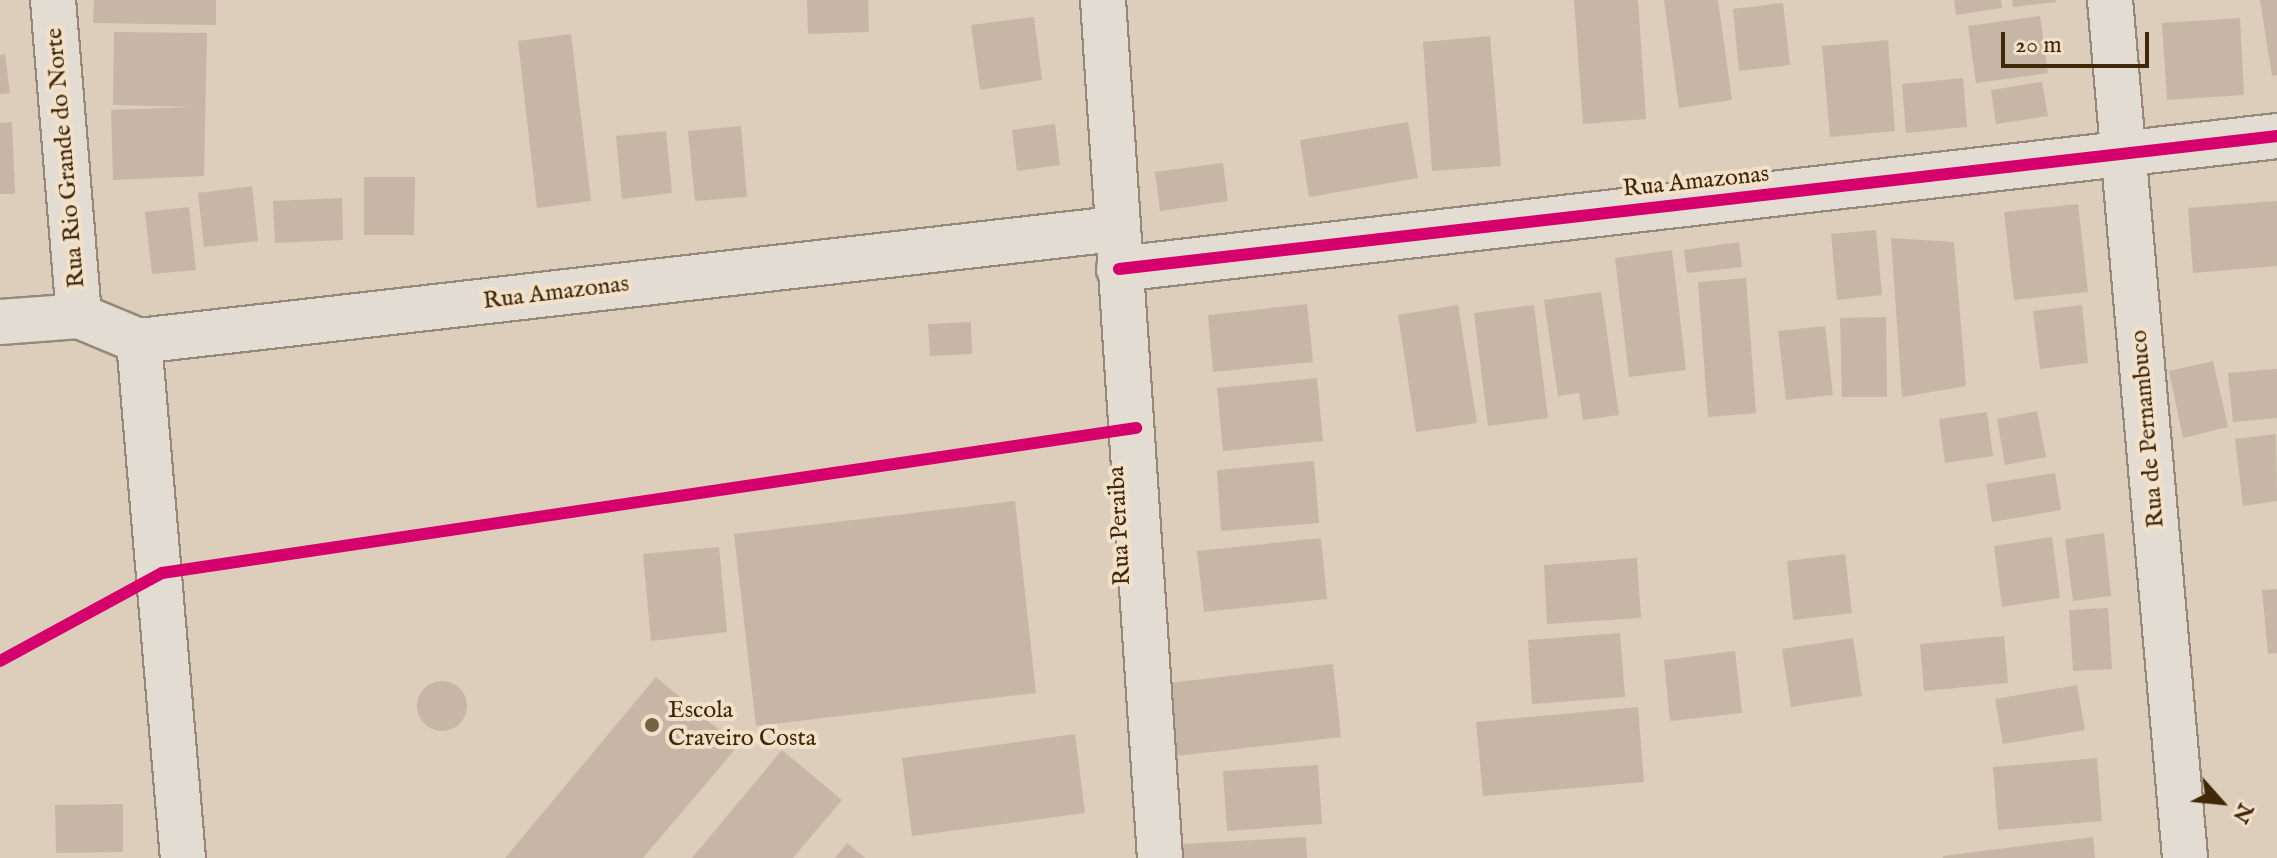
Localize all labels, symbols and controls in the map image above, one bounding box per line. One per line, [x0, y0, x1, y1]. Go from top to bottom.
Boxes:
scale bar [2005, 16, 2153, 66]
street label: Rua Rio Grande do Norte [40, 27, 92, 289]
text: 20 m [2015, 30, 2062, 61]
street label: Rua Amazonas [1621, 160, 1771, 204]
street label: Rua Amazonas [481, 270, 631, 316]
street label: Rua de Pernambuco [2125, 329, 2171, 529]
street label: Rua Peraiba [1102, 466, 1138, 586]
place label: Escola Craveiro Costa [668, 697, 816, 753]
marker: Escola Craveiro Costa [643, 716, 661, 734]
north arrow [2181, 762, 2261, 842]
text: N [2226, 798, 2259, 828]

